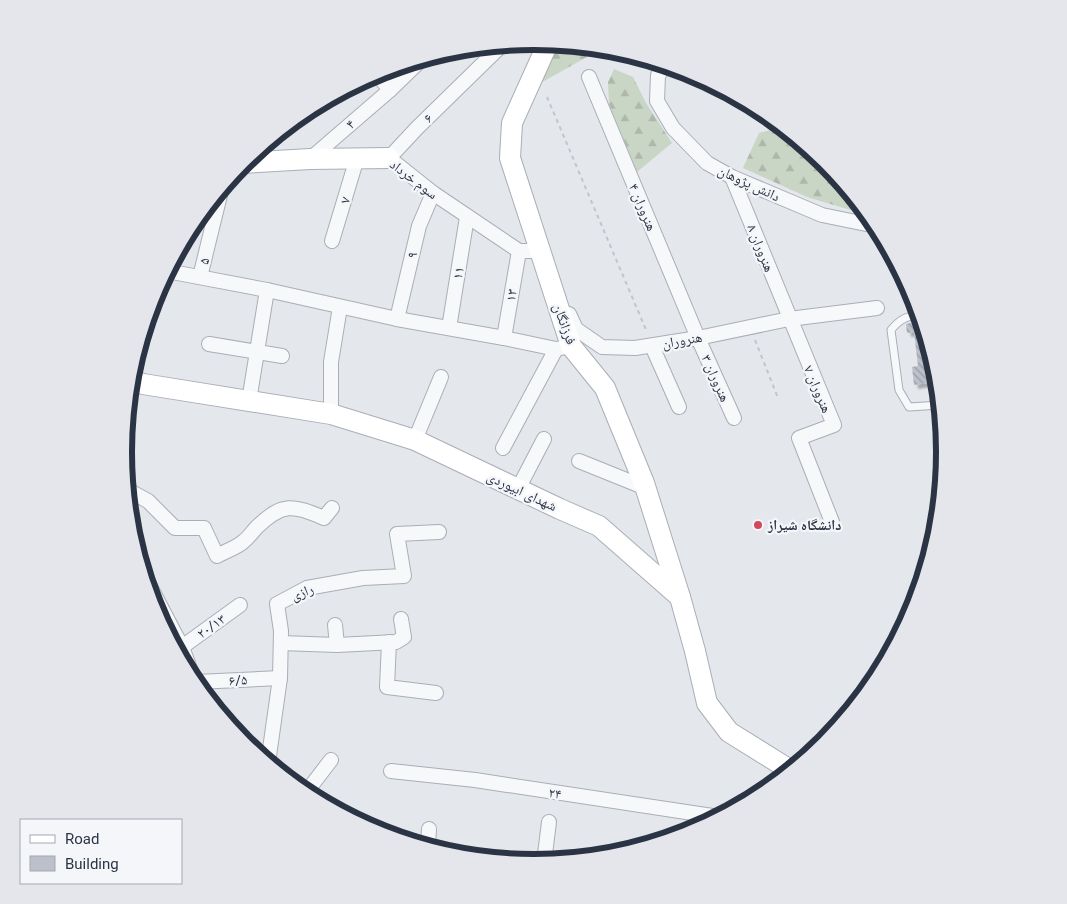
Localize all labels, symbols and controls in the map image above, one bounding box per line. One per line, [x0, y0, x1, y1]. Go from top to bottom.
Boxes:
street label: ۶ [420, 110, 436, 126]
street label: ۴ [342, 116, 358, 132]
street label: سوم خرداد [386, 156, 441, 204]
street label: دانش پژوهان [715, 162, 783, 205]
street label: هنروران ۴ [625, 181, 660, 234]
street label: ۷ [336, 195, 354, 205]
street label: هنروران ۸ [743, 222, 778, 275]
street label: ۹ [403, 250, 421, 260]
street label: ۵ [195, 256, 213, 266]
street label: ۱۱ [449, 265, 467, 281]
street label: ۱۳ [502, 288, 520, 302]
street label: فرزانگان [549, 301, 580, 347]
street label: هنروران [661, 329, 703, 352]
street label: هنروران ۳ [698, 352, 734, 405]
street label: هنروران ۷ [800, 363, 835, 416]
street label: شهدای ابیوردی [484, 468, 559, 515]
place label: دانشگاه شیراز [767, 517, 841, 533]
marker: دانشگاه شیراز [752, 519, 764, 531]
street label: رازی [288, 580, 316, 604]
street label: ۲۰/۱۳ [194, 611, 228, 641]
street label: ۶/۵ [228, 672, 248, 688]
street label: ۲۴ [548, 784, 562, 802]
legend [20, 819, 182, 884]
text: Road [65, 830, 99, 848]
text: Building [65, 855, 119, 873]

